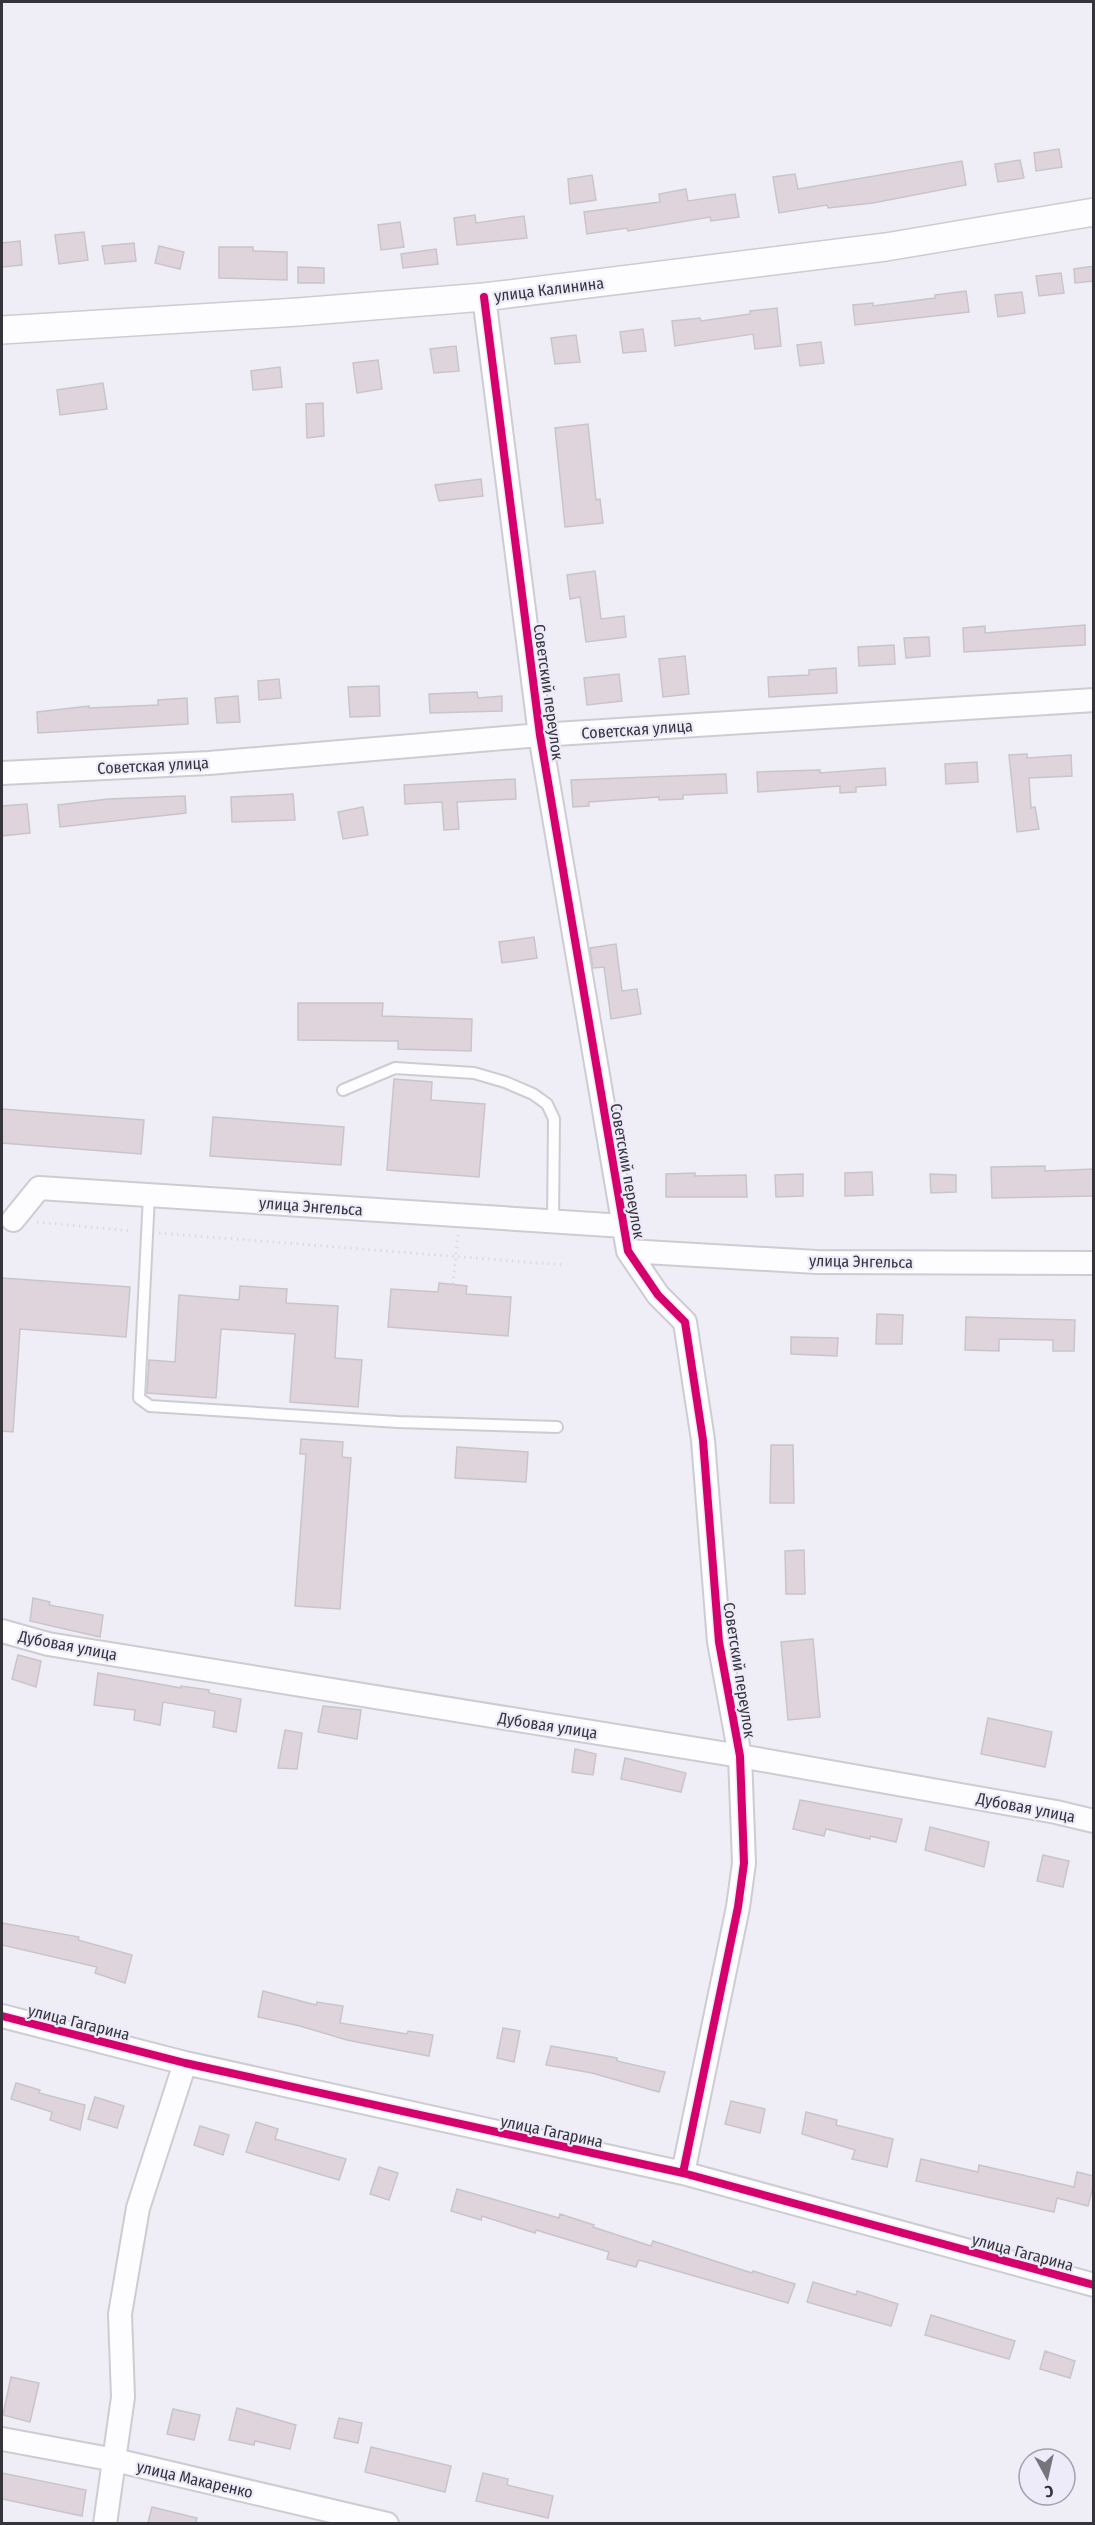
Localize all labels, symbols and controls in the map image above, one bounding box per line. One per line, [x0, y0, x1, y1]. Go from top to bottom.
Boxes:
street label: улица Калинина [493, 273, 605, 306]
street label: Советский переулок [530, 623, 568, 762]
street label: Советская улица [581, 716, 694, 743]
street label: Советская улица [97, 753, 209, 778]
street label: Советский переулок [606, 1102, 649, 1241]
street label: улица Энгельса [259, 1193, 364, 1220]
street label: улица Энгельса [809, 1251, 913, 1272]
street label: Советский переулок [719, 1601, 760, 1740]
street label: Дубовая улица [16, 1626, 119, 1664]
street label: Дубовая улица [496, 1708, 599, 1743]
street label: Дубовая улица [974, 1788, 1077, 1826]
street label: улица Гагарина [26, 2001, 132, 2044]
street label: улица Гагарина [499, 2111, 605, 2152]
street label: улица Гагарина [970, 2230, 1076, 2275]
north arrow [1017, 2447, 1077, 2507]
street label: улица Макаренко [135, 2457, 255, 2502]
text: С [1043, 2481, 1054, 2501]

